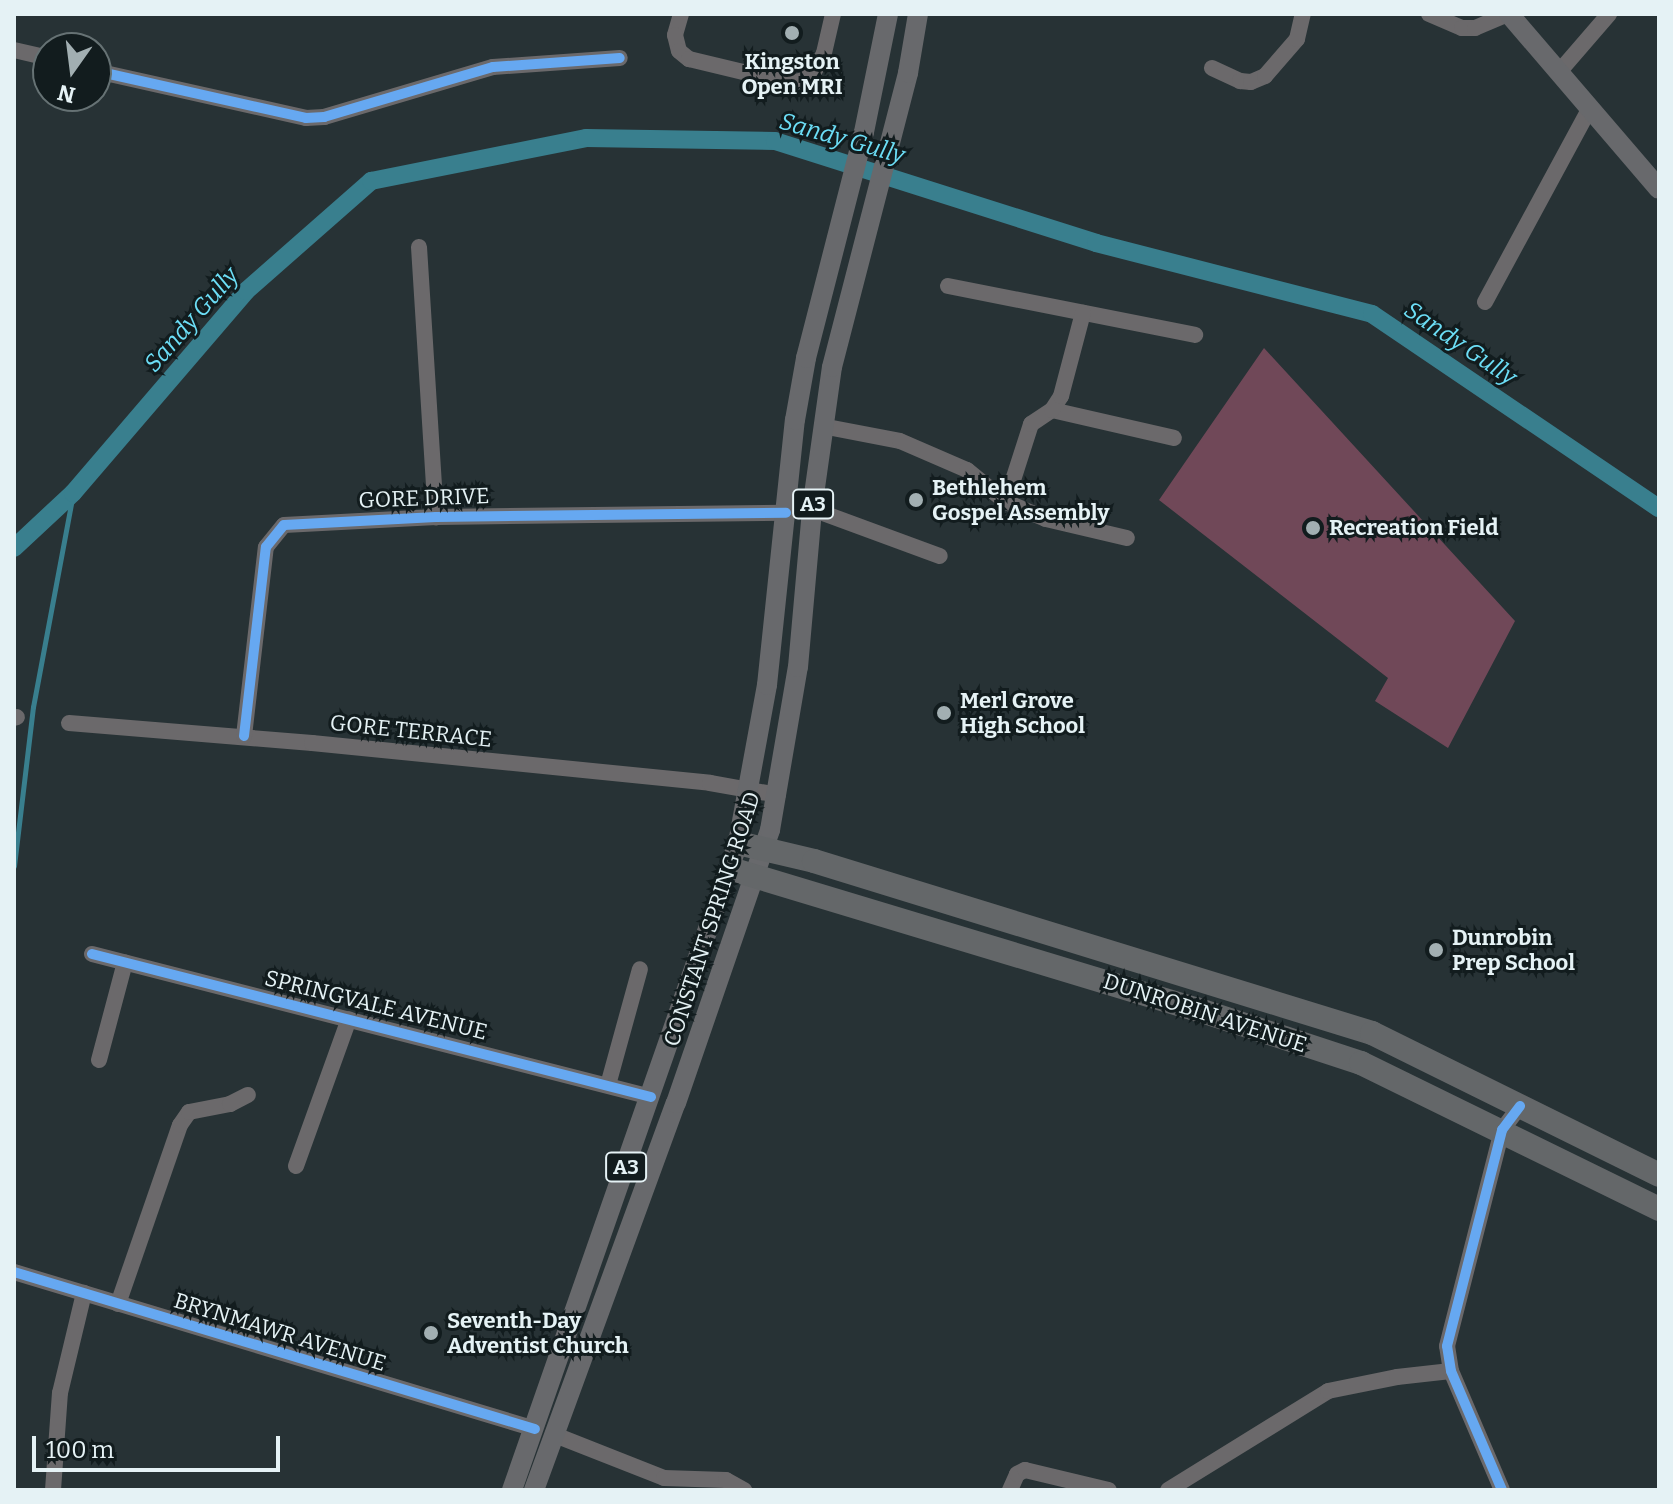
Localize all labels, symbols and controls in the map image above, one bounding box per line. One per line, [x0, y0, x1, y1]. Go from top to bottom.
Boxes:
marker: Kingston Open MRI [781, 22, 803, 44]
north arrow [32, 32, 112, 112]
place label: Kingston Open MRI [741, 48, 843, 100]
text: N [55, 79, 78, 109]
water label: Sandy Gully [776, 107, 908, 171]
water label: Sandy Gully [139, 262, 245, 378]
water label: Sandy Gully [1398, 296, 1522, 392]
place label: Bethlehem Gospel Assembly [932, 474, 1110, 526]
street label: GORE DRIVE [358, 483, 490, 513]
road number: A3 [791, 488, 835, 520]
marker: Bethlehem Gospel Assembly [907, 491, 925, 509]
place label: Recreation Field [1329, 515, 1499, 541]
marker: Recreation Field [1304, 519, 1322, 537]
place label: Merl Grove High School [960, 687, 1085, 738]
marker: Merl Grove High School [935, 704, 953, 722]
street label: GORE TERRACE [329, 709, 493, 753]
street label: CONSTANT SPRING ROAD [658, 788, 766, 1050]
place label: Dunrobin Prep School [1452, 924, 1575, 976]
marker: Dunrobin Prep School [1427, 941, 1445, 959]
street label: SPRINGVALE AVENUE [262, 965, 490, 1045]
street label: DUNROBIN AVENUE [1100, 968, 1310, 1058]
road number: A3 [604, 1151, 648, 1183]
street label: BRYNMAWR AVENUE [171, 1287, 389, 1377]
place label: Seventh-Day Adventist Church [447, 1307, 629, 1358]
marker: Seventh-Day Adventist Church [422, 1324, 440, 1342]
scale bar [36, 1420, 284, 1470]
text: 100 m [46, 1436, 114, 1464]

